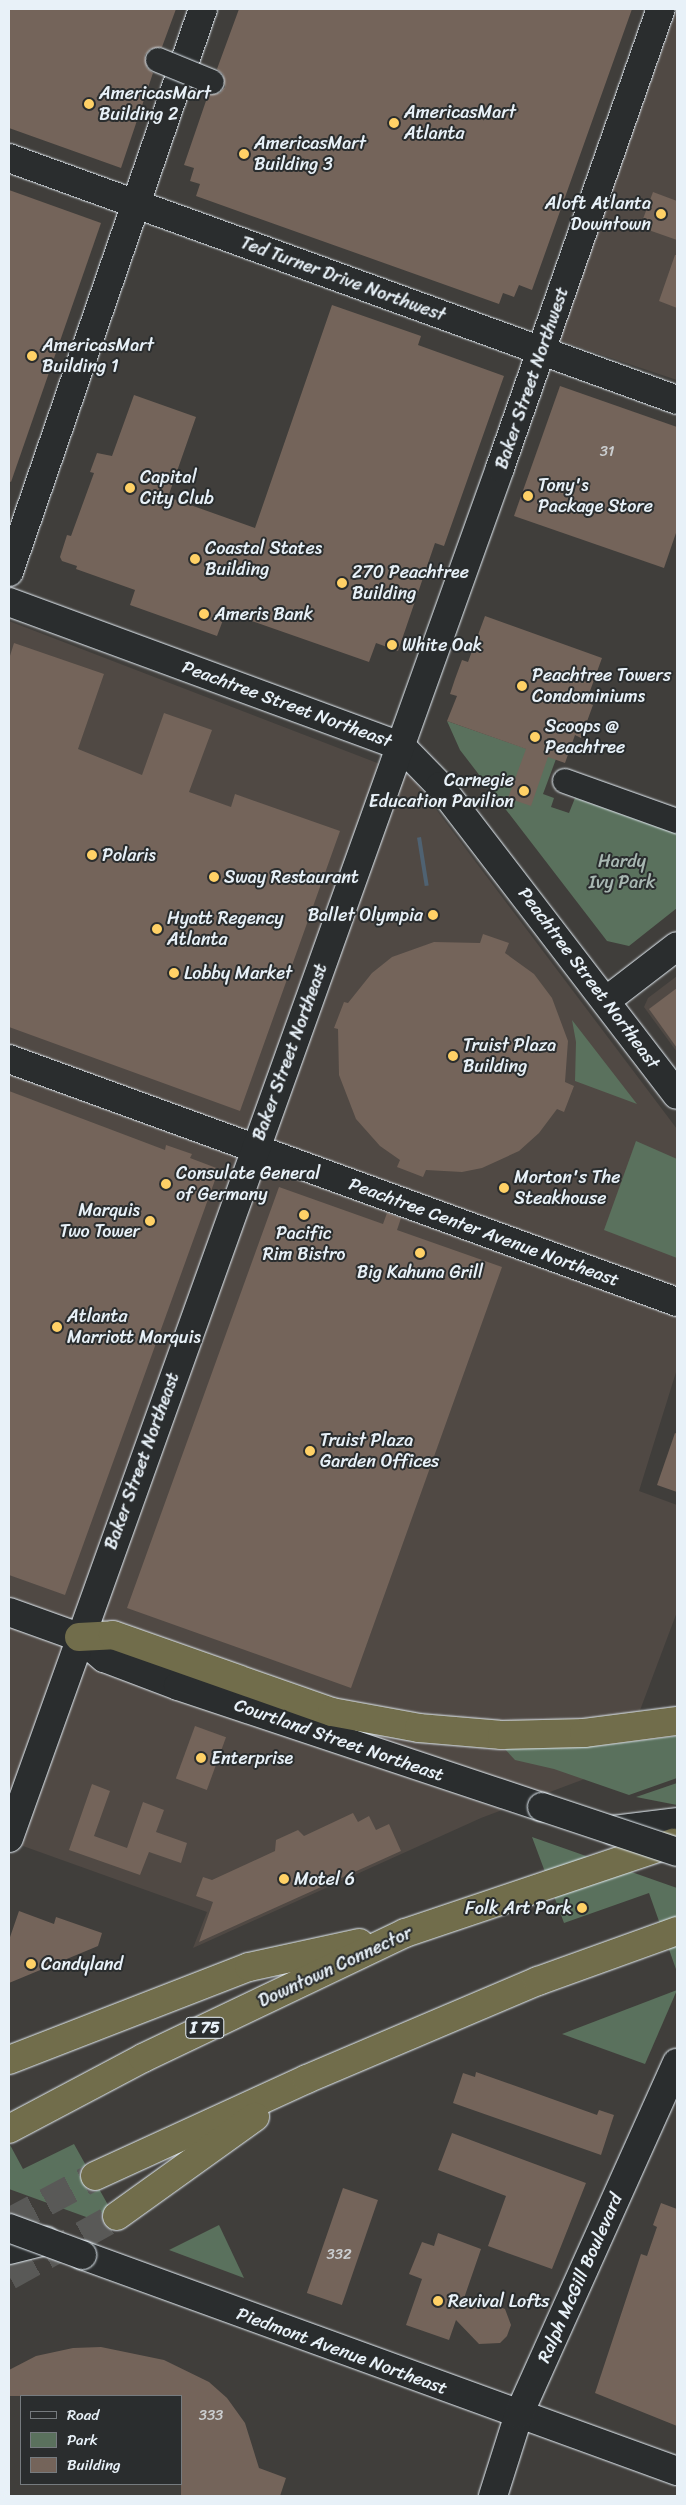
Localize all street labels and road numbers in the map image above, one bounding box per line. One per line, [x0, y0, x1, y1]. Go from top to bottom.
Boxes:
street label: Ted Turner Drive Northwest [237, 232, 449, 326]
street label: Baker Street Northwest [491, 284, 573, 472]
street label: Peachtree Street Northeast [179, 656, 395, 752]
street label: Peachtree Street Northeast [513, 883, 665, 1073]
street label: Baker Street Northeast [248, 960, 332, 1144]
street label: Peachtree Center Avenue Northeast [345, 1173, 623, 1291]
street label: Baker Street Northeast [100, 1369, 184, 1553]
street label: Courtland Street Northeast [231, 1694, 447, 1786]
street label: Downtown Connector [255, 1922, 415, 2012]
road number: I 75 [185, 2015, 225, 2042]
street label: Ralph McGill Boulevard [533, 2191, 627, 2365]
street label: Piedmont Avenue Northeast [234, 2303, 450, 2399]

